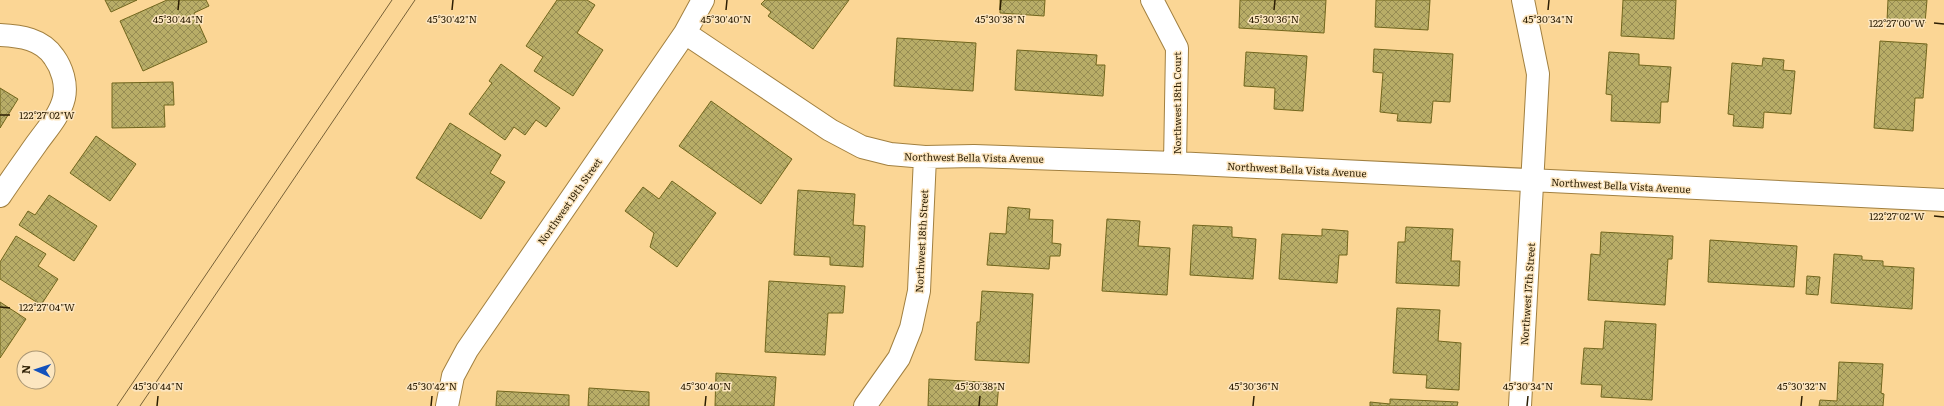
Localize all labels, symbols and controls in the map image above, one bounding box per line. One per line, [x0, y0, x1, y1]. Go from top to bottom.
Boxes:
text: 45°30'44"N [153, 11, 203, 26]
text: 45°30'42"N [427, 11, 477, 26]
text: 45°30'40"N [701, 11, 751, 26]
text: 45°30'38"N [975, 11, 1025, 26]
text: 45°30'36"N [1249, 11, 1299, 26]
text: 45°30'34"N [1523, 11, 1573, 26]
text: 122°27'00"W [1869, 15, 1925, 30]
street label: Northwest 18th Court [1169, 52, 1184, 154]
text: 122°27'02"W [19, 107, 75, 122]
street label: Northwest Bella Vista Avenue [904, 148, 1044, 166]
street label: Northwest 19th Street [533, 154, 605, 248]
street label: Northwest Bella Vista Avenue [1227, 158, 1367, 180]
street label: Northwest Bella Vista Avenue [1551, 174, 1691, 196]
street label: Northwest 18th Street [911, 189, 931, 293]
text: 122°27'02"W [1869, 208, 1925, 223]
street label: Northwest 17th Street [1516, 242, 1538, 346]
text: 122°27'04"W [19, 299, 75, 314]
north arrow [16, 350, 56, 390]
text: N [17, 364, 33, 374]
text: 45°30'44"N [133, 378, 183, 393]
text: 45°30'42"N [407, 378, 457, 393]
text: 45°30'40"N [681, 378, 731, 393]
text: 45°30'38"N [955, 378, 1005, 393]
text: 45°30'36"N [1229, 378, 1279, 393]
text: 45°30'34"N [1503, 378, 1553, 393]
text: 45°30'32"N [1777, 378, 1827, 393]

